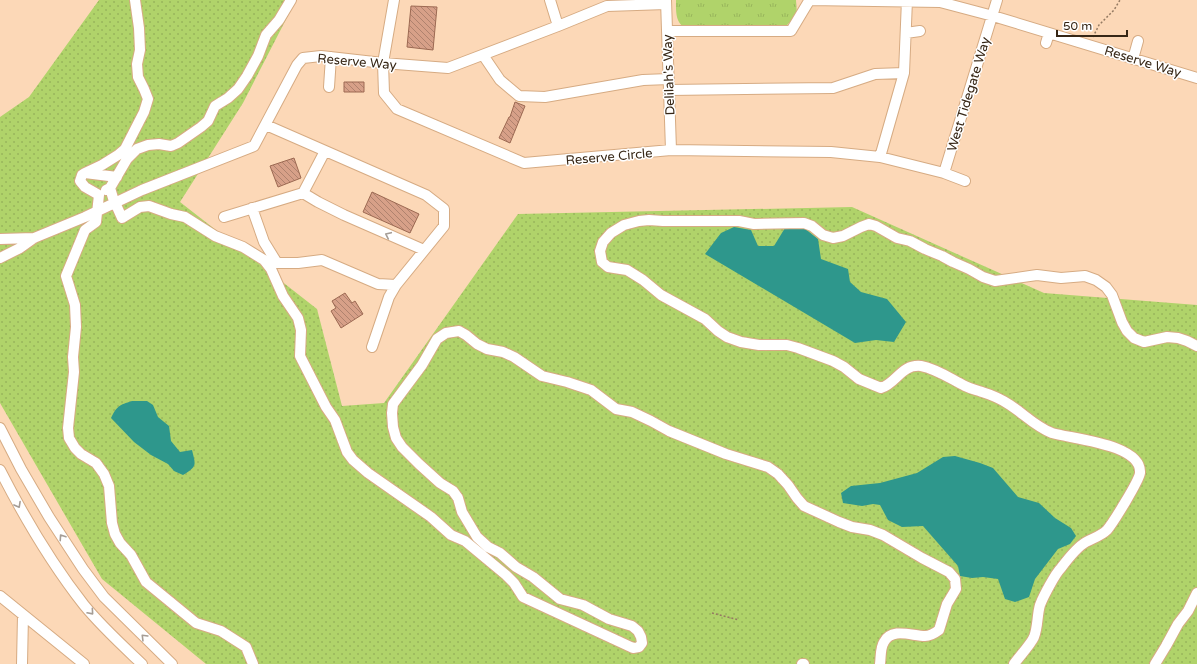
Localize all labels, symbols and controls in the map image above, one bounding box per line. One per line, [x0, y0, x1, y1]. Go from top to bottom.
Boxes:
scale bar [1057, 12, 1127, 38]
text: 50 m [1063, 19, 1092, 33]
street label: Delilah's Way [660, 34, 678, 116]
street label: West Tidegate Way [944, 35, 994, 153]
street label: Reserve Way [1102, 43, 1183, 81]
street label: Reserve Way [317, 51, 397, 73]
street label: Reserve Circle [565, 145, 653, 169]
one-way arrow [385, 232, 392, 240]
one-way arrow [14, 501, 21, 508]
one-way arrow [59, 534, 66, 541]
one-way arrow [86, 608, 93, 615]
one-way arrow [141, 634, 149, 642]

